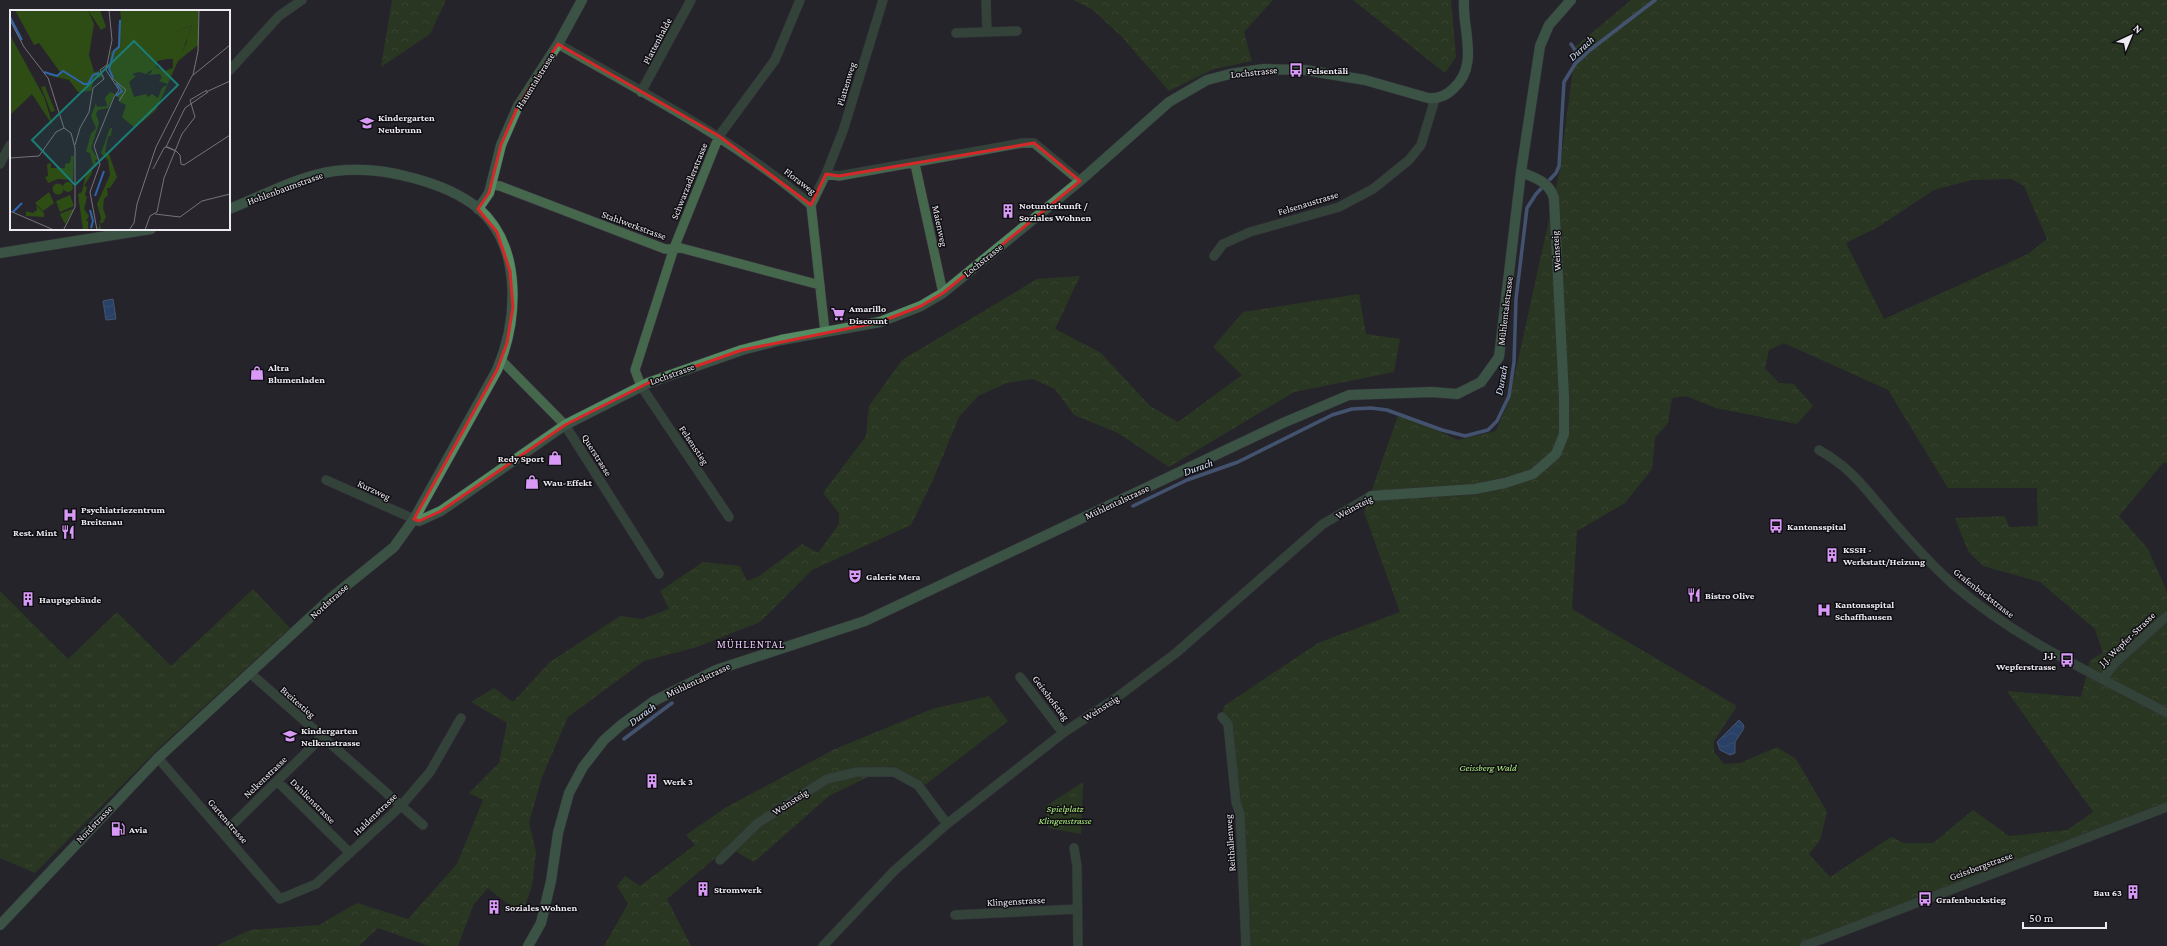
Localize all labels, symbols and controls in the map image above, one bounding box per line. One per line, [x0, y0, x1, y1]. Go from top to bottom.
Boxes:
inset map [10, 10, 230, 230]
street label: Plattenhalde [640, 15, 674, 66]
north arrow [2111, 16, 2151, 56]
text: N [2131, 22, 2145, 36]
water label: Durach [1566, 33, 1596, 63]
street label: Hauentalstrasse [513, 50, 557, 111]
street label: Plattenweg [834, 61, 858, 107]
bus stop icon: Felsentäli [1288, 62, 1304, 78]
street label: Lochstrasse [1230, 64, 1278, 80]
place label: Felsentäli [1307, 65, 1348, 76]
place label: Kindergarten Neubrunn [378, 112, 435, 135]
school or university icon: Kindergarten Neubrunn [359, 115, 375, 131]
street label: Schwarzadlerstrasse [669, 141, 710, 221]
street label: Floraweg [782, 165, 818, 197]
street label: Hohlenbaumstrasse [246, 169, 325, 207]
street label: Felsenaustrasse [1276, 188, 1340, 217]
place label: Notunterkunft / Soziales Wohnen [1019, 200, 1091, 223]
building icon: Notunterkunft / Soziales Wohnen [1000, 203, 1016, 219]
street label: Maienweg [930, 204, 950, 248]
street label: Stahlwerkstrasse [600, 208, 668, 242]
street label: Weinsteig [1549, 230, 1563, 271]
street label: Lochstrasse [961, 241, 1005, 279]
street label: Mühlentalstrasse [1495, 275, 1515, 346]
place label: Amarillo Discount [848, 303, 888, 326]
supermarket icon: Amarillo Discount [830, 306, 846, 322]
street label: Lochstrasse [648, 361, 696, 387]
place label: Altra Blumenladen [267, 362, 325, 385]
water label: Durach [1492, 364, 1510, 396]
shop icon: Altra Blumenladen [249, 365, 265, 381]
street label: Felsenstieg [677, 423, 711, 467]
street label: Querstrasse [580, 432, 615, 479]
shop icon: Redy Sport [547, 450, 563, 466]
place label: Redy Sport [498, 453, 544, 464]
water label: Durach [1182, 456, 1214, 478]
shop icon: Wau-Effekt [524, 474, 540, 490]
place label: Wau-Effekt [542, 477, 593, 488]
street label: Kurzweg [356, 478, 392, 502]
street label: Mühlentalstrasse [1083, 482, 1151, 522]
street label: Weinsteig [1334, 493, 1374, 521]
place label: Psychiatriezentrum Breitenau [81, 504, 165, 527]
hospital icon: Psychiatriezentrum Breitenau [62, 507, 78, 523]
bus stop icon: Kantonsspital [1768, 518, 1784, 534]
place label: Kantonsspital [1787, 521, 1846, 532]
restaurant icon: Rest. Mint [60, 524, 76, 540]
place label: Rest. Mint [13, 527, 57, 538]
place label: KSSH - Werkstatt/Heizung [1842, 544, 1925, 567]
building icon: KSSH - Werkstatt/Heizung [1824, 547, 1840, 563]
street label: Grafenbuckstrasse [1952, 566, 2017, 620]
theatre icon: Galerie Mera [847, 568, 863, 584]
place label: Galerie Mera [866, 571, 921, 582]
street label: Nordstrasse [308, 581, 351, 621]
restaurant icon: Bistro Olive [1686, 587, 1702, 603]
place label: Bistro Olive [1705, 590, 1755, 601]
building icon: Hauptgebäude [20, 591, 36, 607]
place label: Hauptgebäude [39, 594, 101, 605]
place label: Kantonsspital Schaffhausen [1835, 599, 1894, 622]
hospital icon: Kantonsspital Schaffhausen [1816, 602, 1832, 618]
street label: J.J. Wepfer-Strasse [2096, 609, 2158, 669]
district label: MÜHLENTAL [717, 638, 785, 650]
place label: J.J. Wepferstrasse [1995, 649, 2056, 672]
bus stop icon: J.J. Wepferstrasse [2059, 652, 2075, 668]
street label: Mühlentalstrasse [664, 660, 732, 700]
street label: Geisshofstieg [1031, 673, 1072, 723]
street label: Breitestieg [278, 684, 318, 720]
street label: Weinsteig [1081, 692, 1121, 724]
water label: Durach [626, 700, 658, 728]
place label: Kindergarten Nelkenstrasse [301, 725, 360, 748]
school or university icon: Kindergarten Nelkenstrasse [282, 728, 298, 744]
street label: Nelkenstrasse [241, 753, 289, 800]
park label: Geissberg Wald [1459, 762, 1517, 773]
building icon: Werk 3 [644, 773, 660, 789]
street label: Dahlienstrasse [288, 776, 338, 826]
place label: Werk 3 [662, 776, 693, 787]
street label: Weinsteig [770, 786, 810, 818]
street label: Haldenstrasse [351, 790, 400, 838]
street label: Gartenstrasse [206, 797, 251, 846]
street label: Nordstrasse [74, 803, 115, 845]
park label: Spielplatz Klingenstrasse [1038, 803, 1092, 826]
street label: Reithallenweg [1223, 814, 1237, 872]
fuel station icon: Avia [110, 821, 126, 837]
place label: Avia [128, 824, 148, 835]
street label: Geissbergstrasse [1948, 849, 2015, 883]
building icon: Stromwerk [695, 881, 711, 897]
place label: Stromwerk [714, 884, 762, 895]
building icon: Bau 63 [2125, 884, 2141, 900]
place label: Bau 63 [2093, 887, 2122, 898]
bus stop icon: Grafenbuckstieg [1917, 891, 1933, 907]
street label: Klingenstrasse [987, 894, 1046, 908]
place label: Grafenbuckstieg [1936, 894, 2006, 905]
building icon: Soziales Wohnen [486, 899, 502, 915]
place label: Soziales Wohnen [505, 902, 577, 913]
scale bar [2023, 904, 2106, 930]
text: 50 m [2029, 911, 2054, 925]

